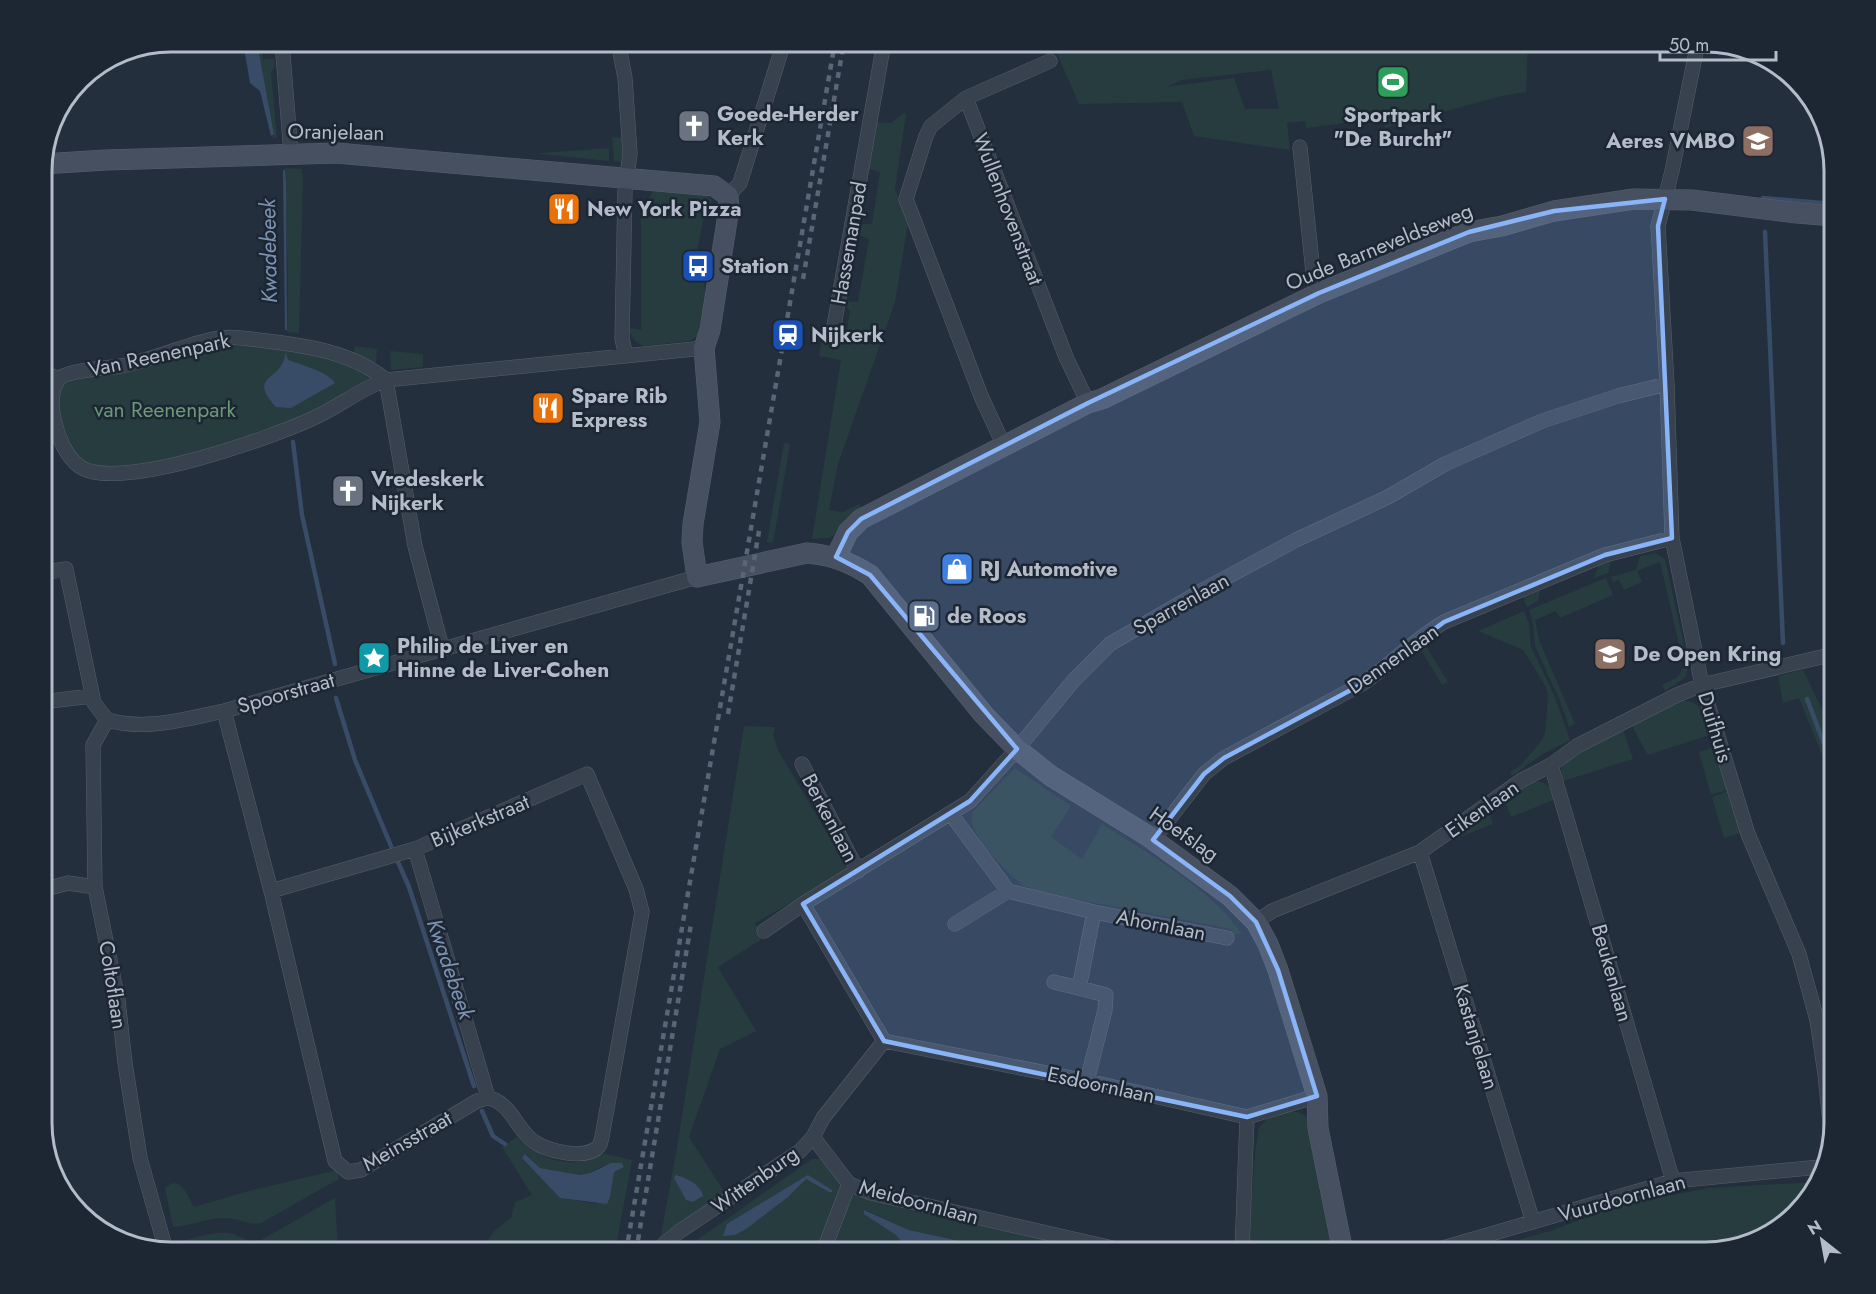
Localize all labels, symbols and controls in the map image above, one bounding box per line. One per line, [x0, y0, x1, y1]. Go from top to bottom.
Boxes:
scale bar [1660, 24, 1776, 62]
text: 50 m [1669, 32, 1709, 58]
sports icon: Sportpark "De Burcht" [1375, 64, 1411, 100]
place label: Goede-Herder Kerk [717, 99, 859, 153]
place label: Sportpark "De Burcht" [1334, 100, 1452, 154]
church icon: Goede-Herder Kerk [676, 108, 712, 144]
street label: Oranjelaan [287, 116, 385, 148]
school or university icon: Aeres VMBO [1740, 123, 1776, 159]
place label: Aeres VMBO [1605, 126, 1735, 156]
street label: Wullenhovenstraat [965, 129, 1051, 289]
street label: Hassemanpad [823, 179, 875, 307]
restaurant icon: New York Pizza [546, 191, 582, 227]
place label: New York Pizza [587, 194, 742, 224]
street label: Oude Barneveldseweg [1281, 196, 1477, 298]
water label: Kwadebeek [251, 197, 285, 303]
bus stop icon: Station [680, 248, 716, 284]
place label: Station [721, 251, 789, 281]
station icon: Nijkerk [770, 317, 806, 353]
place label: Nijkerk [811, 320, 884, 350]
street label: Van Reenenpark [85, 325, 233, 385]
place label: Spare Rib Express [571, 381, 667, 435]
restaurant icon: Spare Rib Express [530, 390, 566, 426]
park label: van Reenenpark [94, 395, 236, 425]
place label: Vredeskerk Nijkerk [370, 464, 484, 518]
church icon: Vredeskerk Nijkerk [330, 473, 366, 509]
shop icon: RJ Automotive [939, 551, 975, 587]
place label: RJ Automotive [980, 554, 1118, 584]
street label: Sparrenlaan [1128, 565, 1234, 643]
fuel station icon: de Roos [906, 598, 942, 634]
place label: de Roos [947, 601, 1027, 631]
street label: Dennenlaan [1341, 617, 1445, 701]
place label: Philip de Liver en Hinne de Liver-Cohen [397, 631, 609, 685]
school or university icon: De Open Kring [1592, 636, 1628, 672]
place label: De Open Kring [1633, 639, 1781, 669]
place icon: Philip de Liver en Hinne de Liver-Cohen [356, 640, 392, 676]
street label: Spoorstraat [234, 665, 338, 721]
street label: Duifhuis [1690, 688, 1740, 766]
street label: Berkenlaan [794, 768, 866, 868]
street label: Eikenlaan [1439, 773, 1525, 845]
street label: Bijkerkstraat [426, 787, 534, 855]
street label: Hoefslag [1143, 799, 1225, 869]
street label: Ahornlaan [1114, 902, 1208, 948]
water label: Kwadebeek [419, 914, 484, 1025]
street label: Beukenlaan [1584, 921, 1640, 1025]
street label: Coltoflaan [91, 939, 135, 1031]
street label: Kastanjelaan [1446, 981, 1506, 1093]
street label: Esdoornlaan [1044, 1059, 1158, 1111]
street label: Meinsstraat [357, 1103, 457, 1179]
street label: Wittenburg [705, 1139, 805, 1221]
street label: Vuurdoornlaan [1555, 1167, 1689, 1229]
street label: Meidoornlaan [856, 1172, 982, 1232]
north arrow [1792, 1210, 1852, 1270]
text: N [1803, 1214, 1826, 1241]

